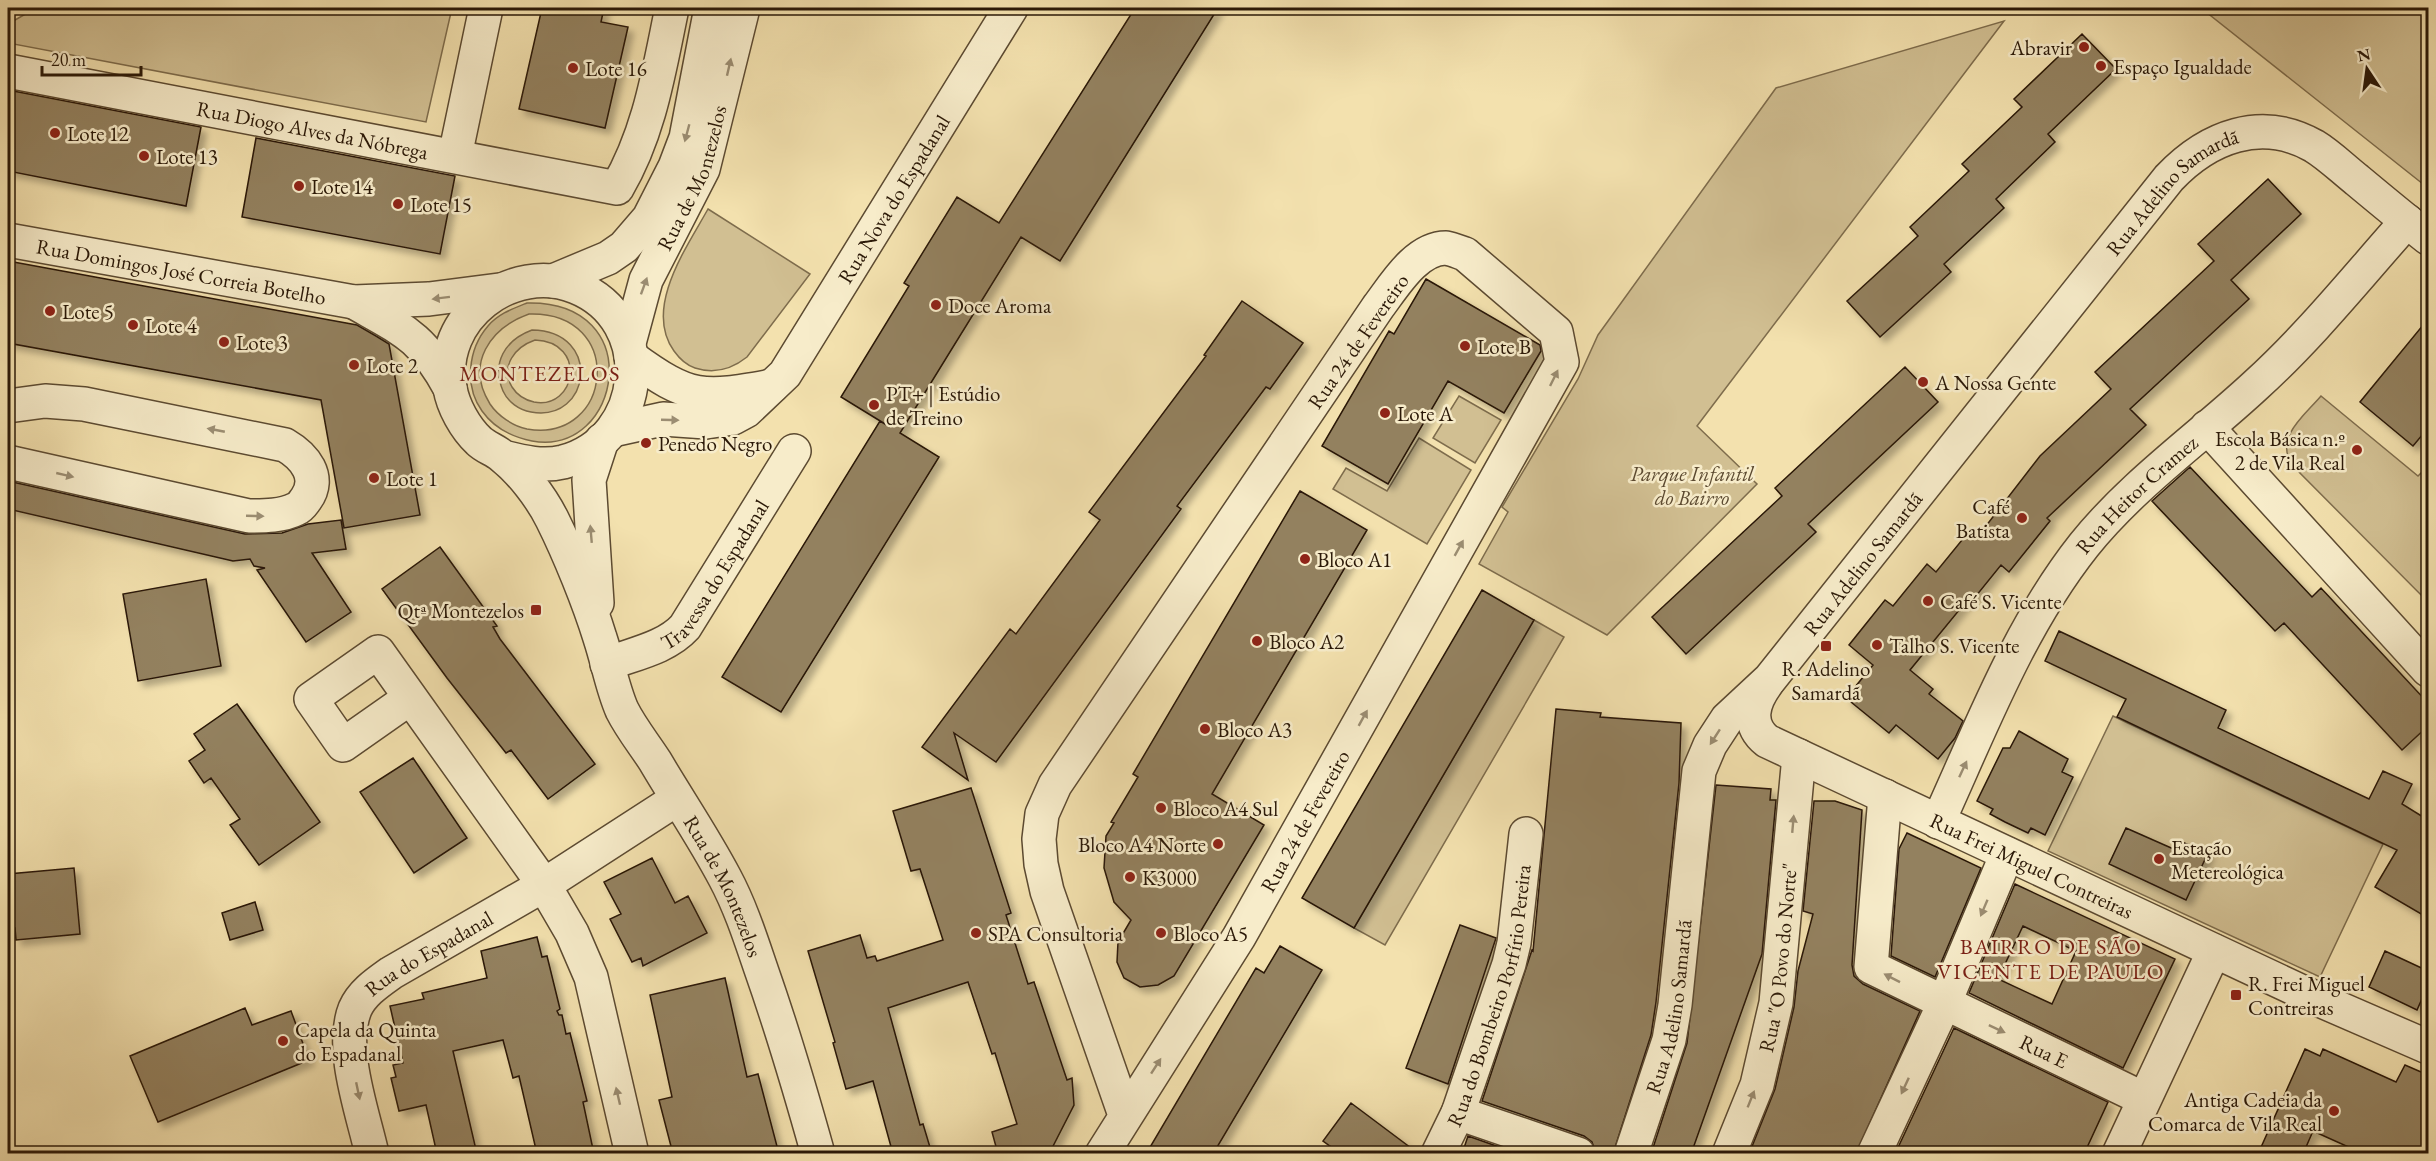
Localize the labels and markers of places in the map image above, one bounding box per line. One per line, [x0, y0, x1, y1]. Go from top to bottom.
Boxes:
place label: Abravir [2009, 34, 2072, 61]
marker: Abravir [2077, 40, 2091, 54]
place label: Espaço Igualdade [2113, 53, 2252, 80]
place label: Lote 16 [585, 55, 647, 82]
marker: Espaço Igualdade [2094, 59, 2108, 73]
marker: Lote 16 [566, 61, 580, 75]
place label: Lote 12 [67, 120, 129, 147]
marker: Lote 12 [48, 126, 62, 140]
place label: Lote 13 [156, 143, 218, 170]
marker: Lote 13 [137, 149, 151, 163]
place label: Lote 14 [311, 173, 374, 200]
marker: Lote 14 [292, 179, 306, 193]
place label: Lote 15 [410, 191, 472, 218]
marker: Lote 15 [391, 197, 405, 211]
place label: Doce Aroma [948, 292, 1052, 319]
place label: Lote 5 [62, 298, 114, 325]
marker: Doce Aroma [929, 298, 943, 312]
marker: Lote 5 [43, 304, 57, 318]
place label: Lote 4 [145, 312, 198, 339]
marker: Lote 4 [126, 318, 140, 332]
place label: Lote 3 [236, 329, 288, 356]
place label: Lote B [1477, 333, 1531, 360]
marker: Lote 3 [217, 335, 231, 349]
marker: Lote B [1458, 339, 1472, 353]
place label: Lote 2 [366, 352, 418, 379]
marker: Lote 2 [347, 358, 361, 372]
place label: A Nossa Gente [1934, 369, 2056, 396]
marker: A Nossa Gente [1916, 375, 1930, 389]
place label: PT+ | Estúdio de Treino [886, 380, 1000, 431]
marker: PT+ | Estúdio de Treino [867, 398, 881, 412]
place label: Lote A [1397, 400, 1454, 427]
marker: Lote A [1378, 406, 1392, 420]
place label: Escola Básica n.º 2 de Vila Real [2215, 425, 2345, 476]
place label: Penedo Negro [658, 430, 772, 457]
marker: Penedo Negro [639, 436, 653, 450]
marker: Escola Básica n.º 2 de Vila Real [2350, 443, 2364, 457]
place label: Lote 1 [386, 465, 438, 492]
marker: Lote 1 [367, 471, 381, 485]
place label: Café Batista [1956, 493, 2011, 544]
marker: Café Batista [2015, 511, 2029, 525]
place label: Bloco A1 [1317, 546, 1392, 573]
marker: Bloco A1 [1298, 552, 1312, 566]
place label: Café S. Vicente [1940, 588, 2062, 615]
marker: Café S. Vicente [1921, 594, 1935, 608]
place label: Qtª Montezelos [398, 597, 524, 625]
marker: Qtª Montezelos [529, 603, 543, 617]
place label: Bloco A2 [1269, 628, 1344, 655]
place label: Talho S. Vicente [1889, 632, 2020, 659]
marker: Bloco A2 [1250, 634, 1264, 648]
marker: Talho S. Vicente [1870, 638, 1884, 652]
marker: R. Adelino Samardã [1819, 639, 1833, 653]
place label: R. Adelino Samardã [1781, 655, 1871, 706]
place label: Bloco A3 [1217, 716, 1292, 743]
marker: Bloco A3 [1198, 722, 1212, 736]
place label: Bloco A4 Sul [1173, 795, 1278, 822]
marker: Bloco A4 Sul [1154, 801, 1168, 815]
place label: Bloco A4 Norte [1078, 831, 1206, 858]
place label: Estação Metereológica [2171, 834, 2284, 885]
marker: Bloco A4 Norte [1211, 837, 1225, 851]
marker: Estação Metereológica [2152, 852, 2166, 866]
place label: K3000 [1142, 864, 1197, 891]
marker: K3000 [1123, 870, 1137, 884]
place label: SPA Consultoria [988, 920, 1124, 947]
place label: Bloco A5 [1173, 920, 1248, 947]
marker: SPA Consultoria [969, 926, 983, 940]
marker: Bloco A5 [1154, 926, 1168, 940]
place label: R. Frei Miguel Contreiras [2248, 970, 2365, 1021]
marker: R. Frei Miguel Contreiras [2229, 988, 2243, 1002]
place label: Capela da Quinta do Espadanal [295, 1016, 437, 1067]
marker: Capela da Quinta do Espadanal [276, 1034, 290, 1048]
place label: Antiga Cadeia da Comarca de Vila Real [2148, 1086, 2323, 1137]
marker: Antiga Cadeia da Comarca de Vila Real [2327, 1104, 2341, 1118]

